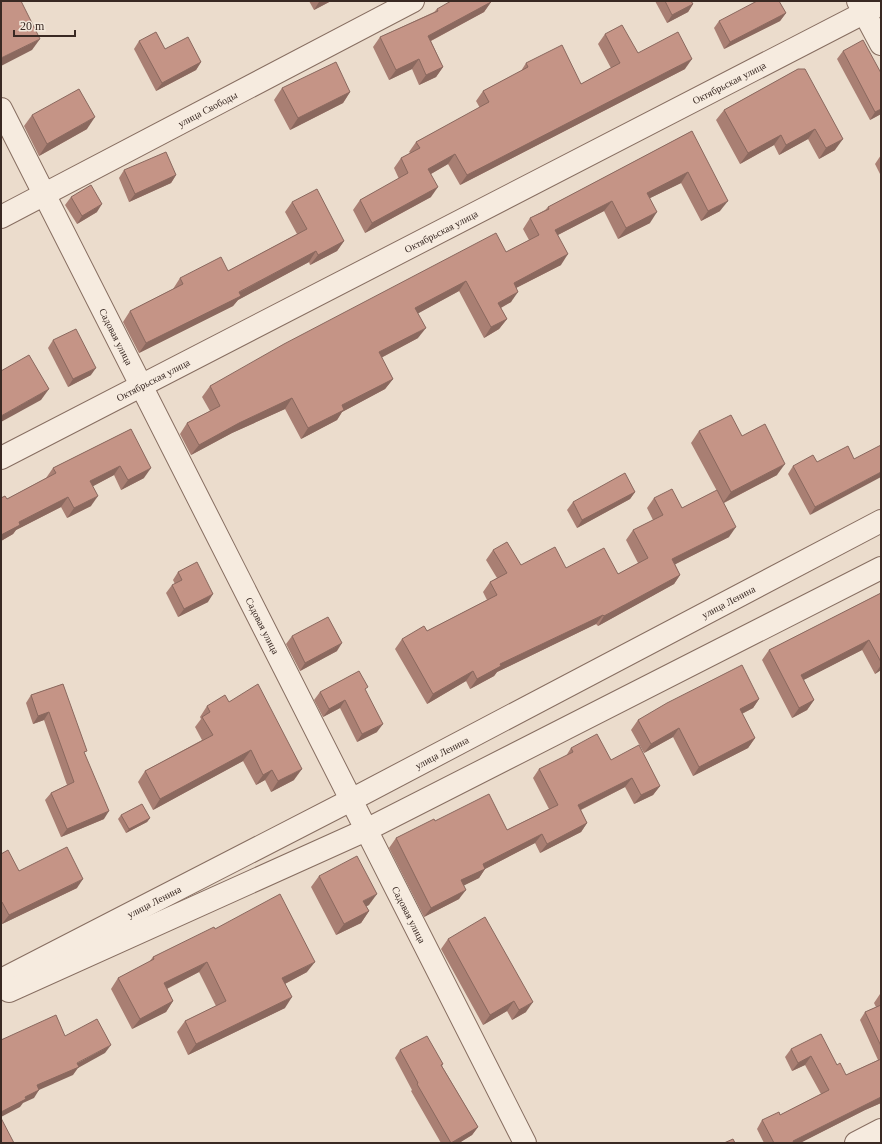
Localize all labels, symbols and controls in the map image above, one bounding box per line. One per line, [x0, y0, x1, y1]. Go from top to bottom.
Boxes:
scale bar [14, 12, 75, 38]
text: 20 m [20, 19, 45, 33]
street label: Октябрьская улица [690, 59, 768, 106]
street label: улица Свободы [176, 89, 239, 129]
street label: Октябрьская улица [402, 207, 480, 254]
street label: Садовая улица [97, 306, 135, 367]
street label: Октябрьская улица [114, 356, 192, 403]
street label: улица Ленина [700, 583, 757, 620]
street label: Садовая улица [244, 595, 282, 656]
street label: улица Ленина [413, 733, 471, 771]
street label: улица Ленина [125, 883, 183, 920]
street label: Садовая улица [390, 884, 428, 945]

